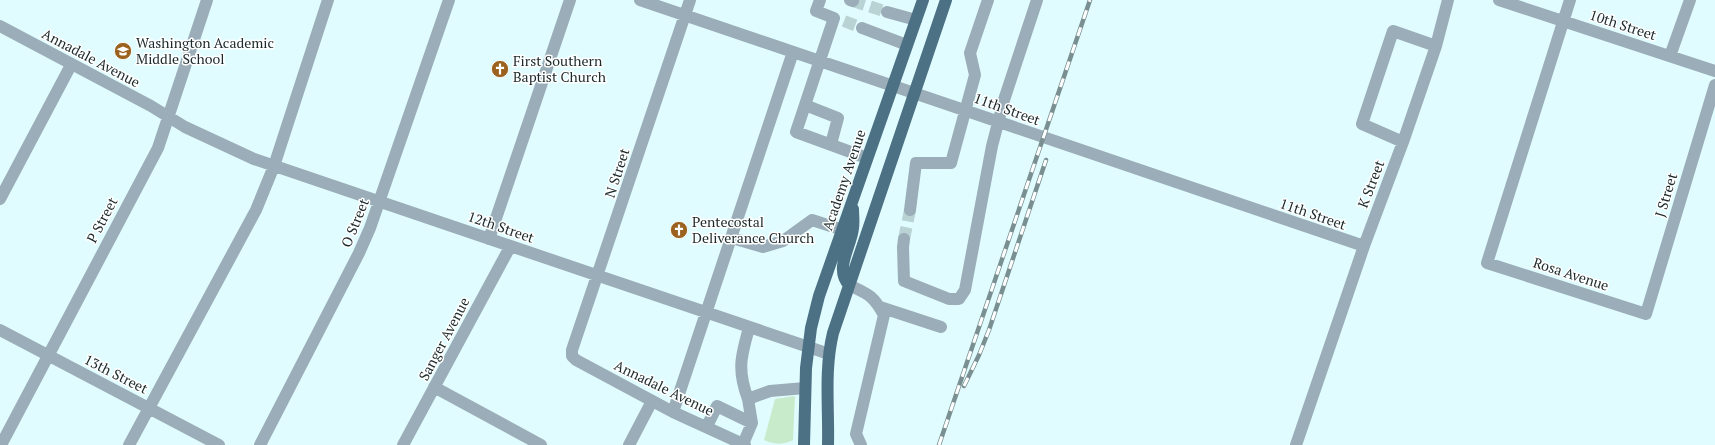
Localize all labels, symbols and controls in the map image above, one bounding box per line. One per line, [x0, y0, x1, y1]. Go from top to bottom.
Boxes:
street label: 10th Street [1587, 5, 1660, 44]
street label: Annadale Avenue [39, 24, 144, 91]
place label: Washington Academic Middle School [136, 33, 274, 68]
school or university icon: Washington Academic Middle School [113, 41, 133, 61]
place label: First Southern Baptist Church [513, 51, 606, 86]
church icon: First Southern Baptist Church [490, 59, 510, 79]
street label: 11th Street [971, 88, 1044, 130]
street label: Academy Avenue [817, 127, 870, 233]
street label: N Street [600, 145, 634, 200]
street label: K Street [1353, 156, 1389, 210]
street label: J Street [1650, 170, 1681, 219]
street label: P Street [82, 193, 122, 246]
street label: 11th Street [1277, 193, 1350, 234]
street label: O Street [336, 195, 373, 250]
street label: 12th Street [465, 206, 538, 247]
place label: Pentecostal Deliverance Church [692, 212, 814, 247]
church icon: Pentecostal Deliverance Church [669, 220, 689, 240]
street label: Rosa Avenue [1531, 252, 1611, 295]
street label: Sanger Avenue [414, 294, 473, 384]
street label: 13th Street [81, 349, 152, 398]
street label: Annadale Avenue [611, 355, 717, 420]

